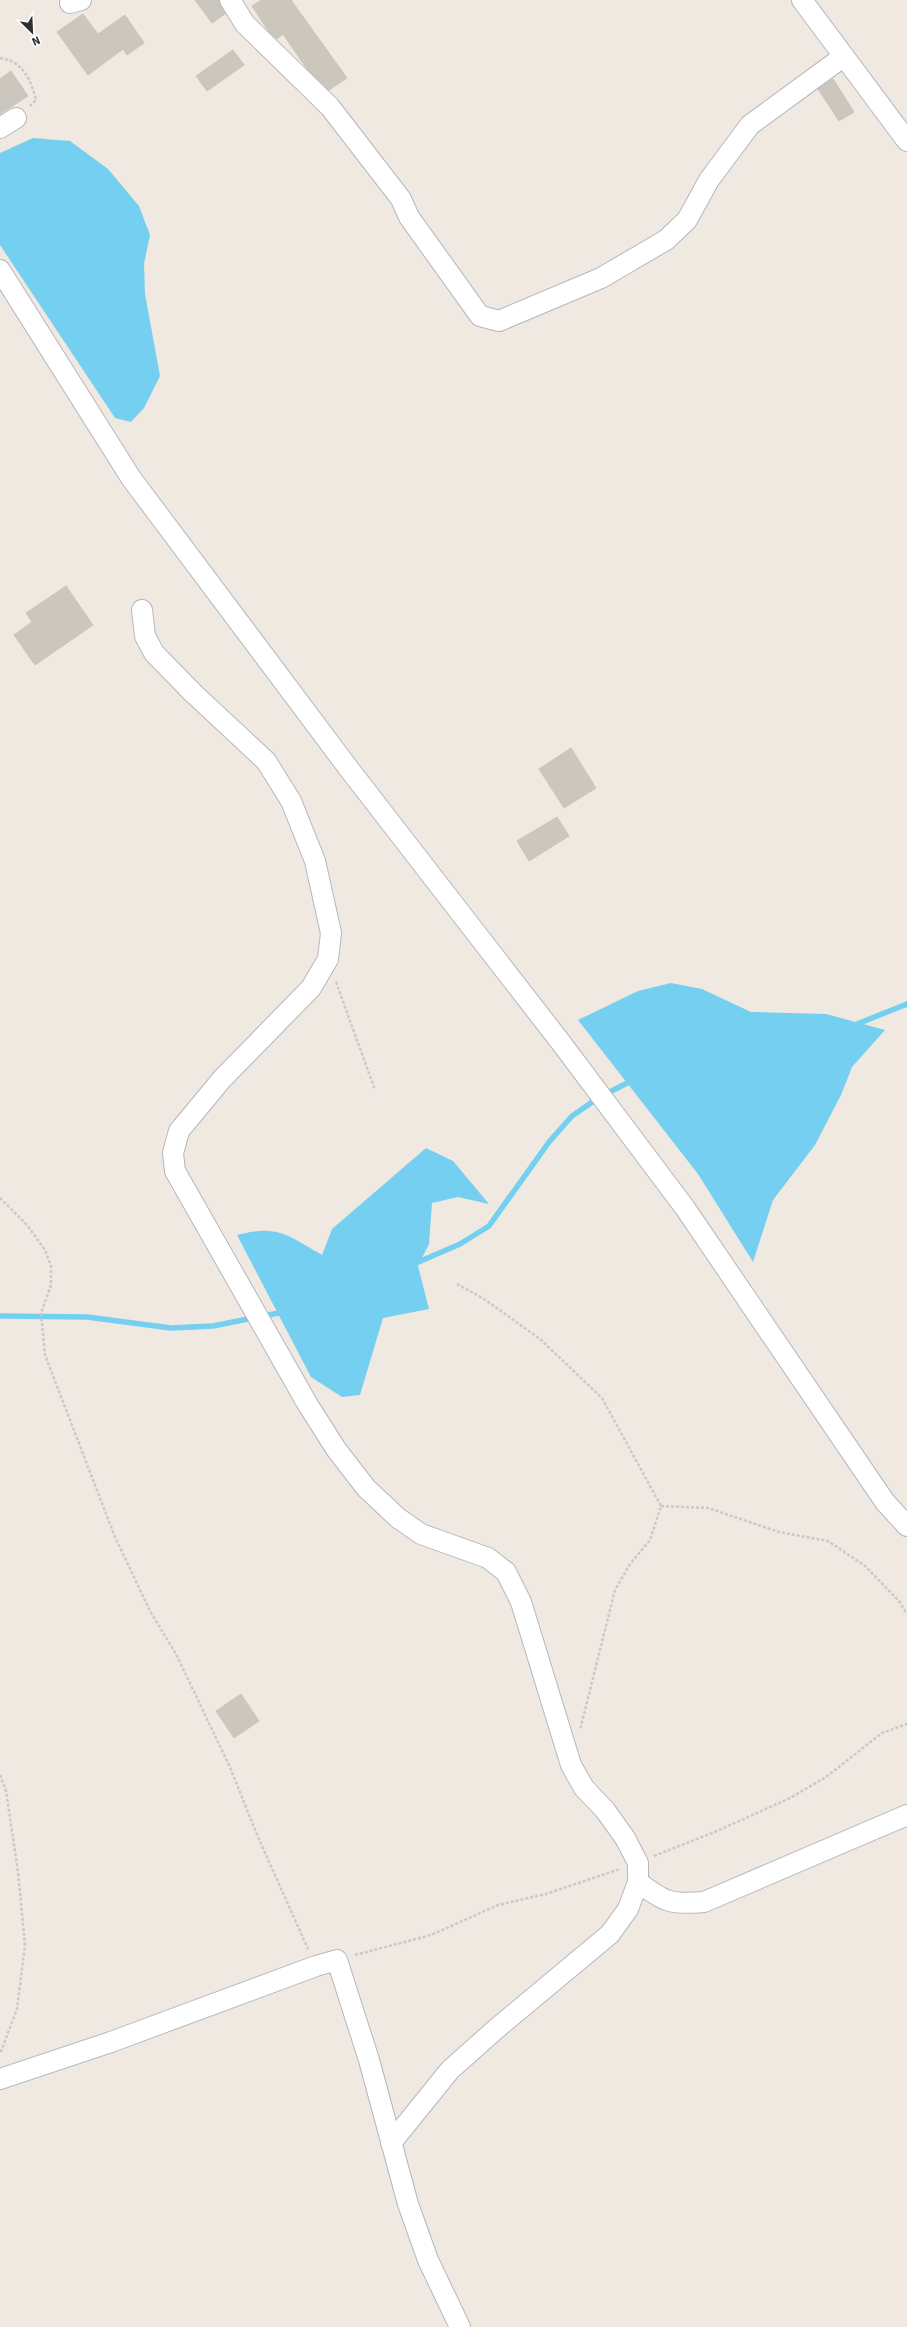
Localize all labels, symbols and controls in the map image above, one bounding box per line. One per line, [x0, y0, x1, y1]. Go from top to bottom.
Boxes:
north arrow [12, 12, 52, 52]
text: N [30, 33, 42, 48]

